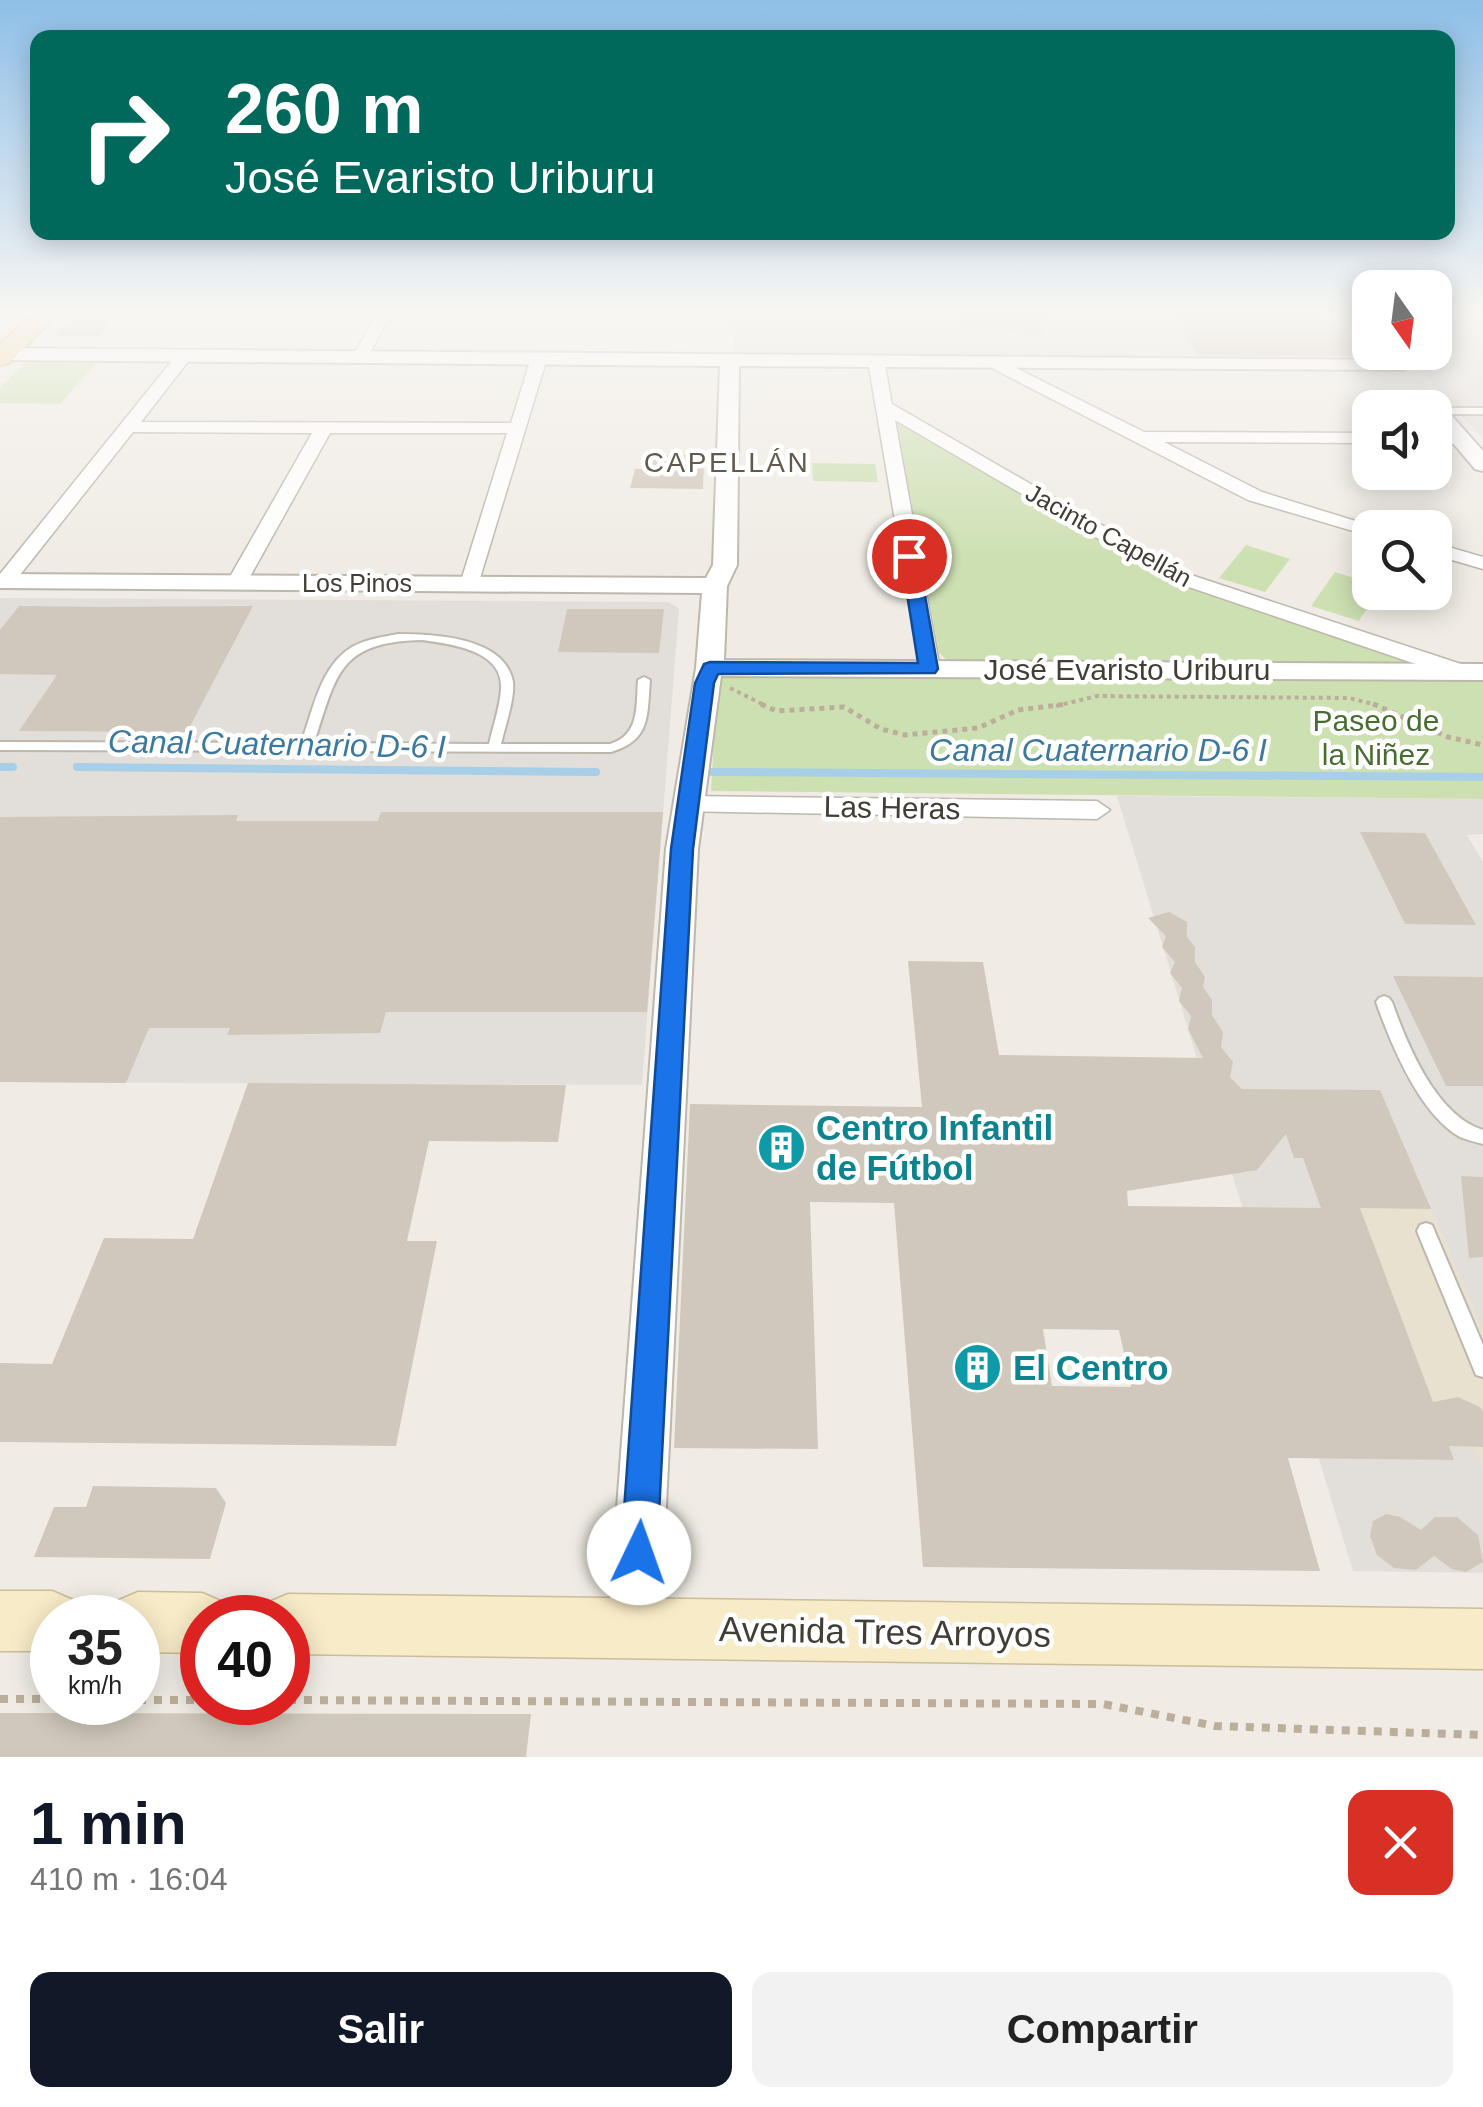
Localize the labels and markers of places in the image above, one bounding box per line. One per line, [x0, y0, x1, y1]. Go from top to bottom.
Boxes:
pin [867, 514, 952, 599]
place label: Centro Infantil de Fútbol [816, 1108, 1053, 1187]
building icon: Centro Infantil de Fútbol [755, 1122, 807, 1174]
building icon: El Centro [952, 1342, 1004, 1394]
place label: El Centro [1013, 1348, 1169, 1387]

